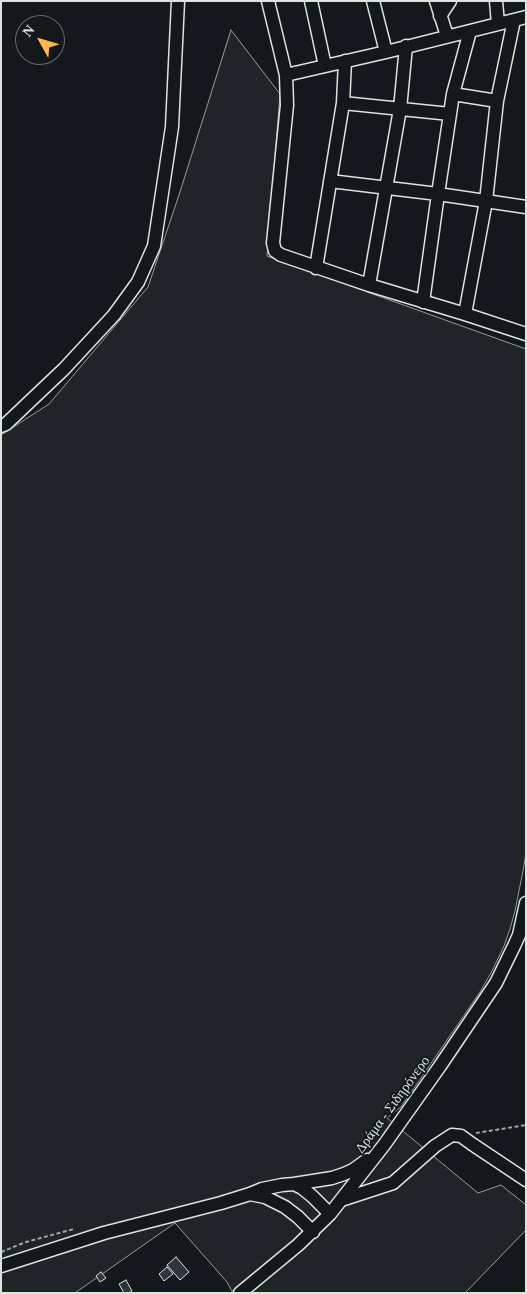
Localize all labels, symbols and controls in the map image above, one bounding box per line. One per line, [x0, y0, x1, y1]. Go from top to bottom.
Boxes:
north arrow [15, 15, 65, 65]
text: N [20, 22, 38, 40]
street label: Δράμα - Σιδηρόνερο [352, 1053, 434, 1157]

